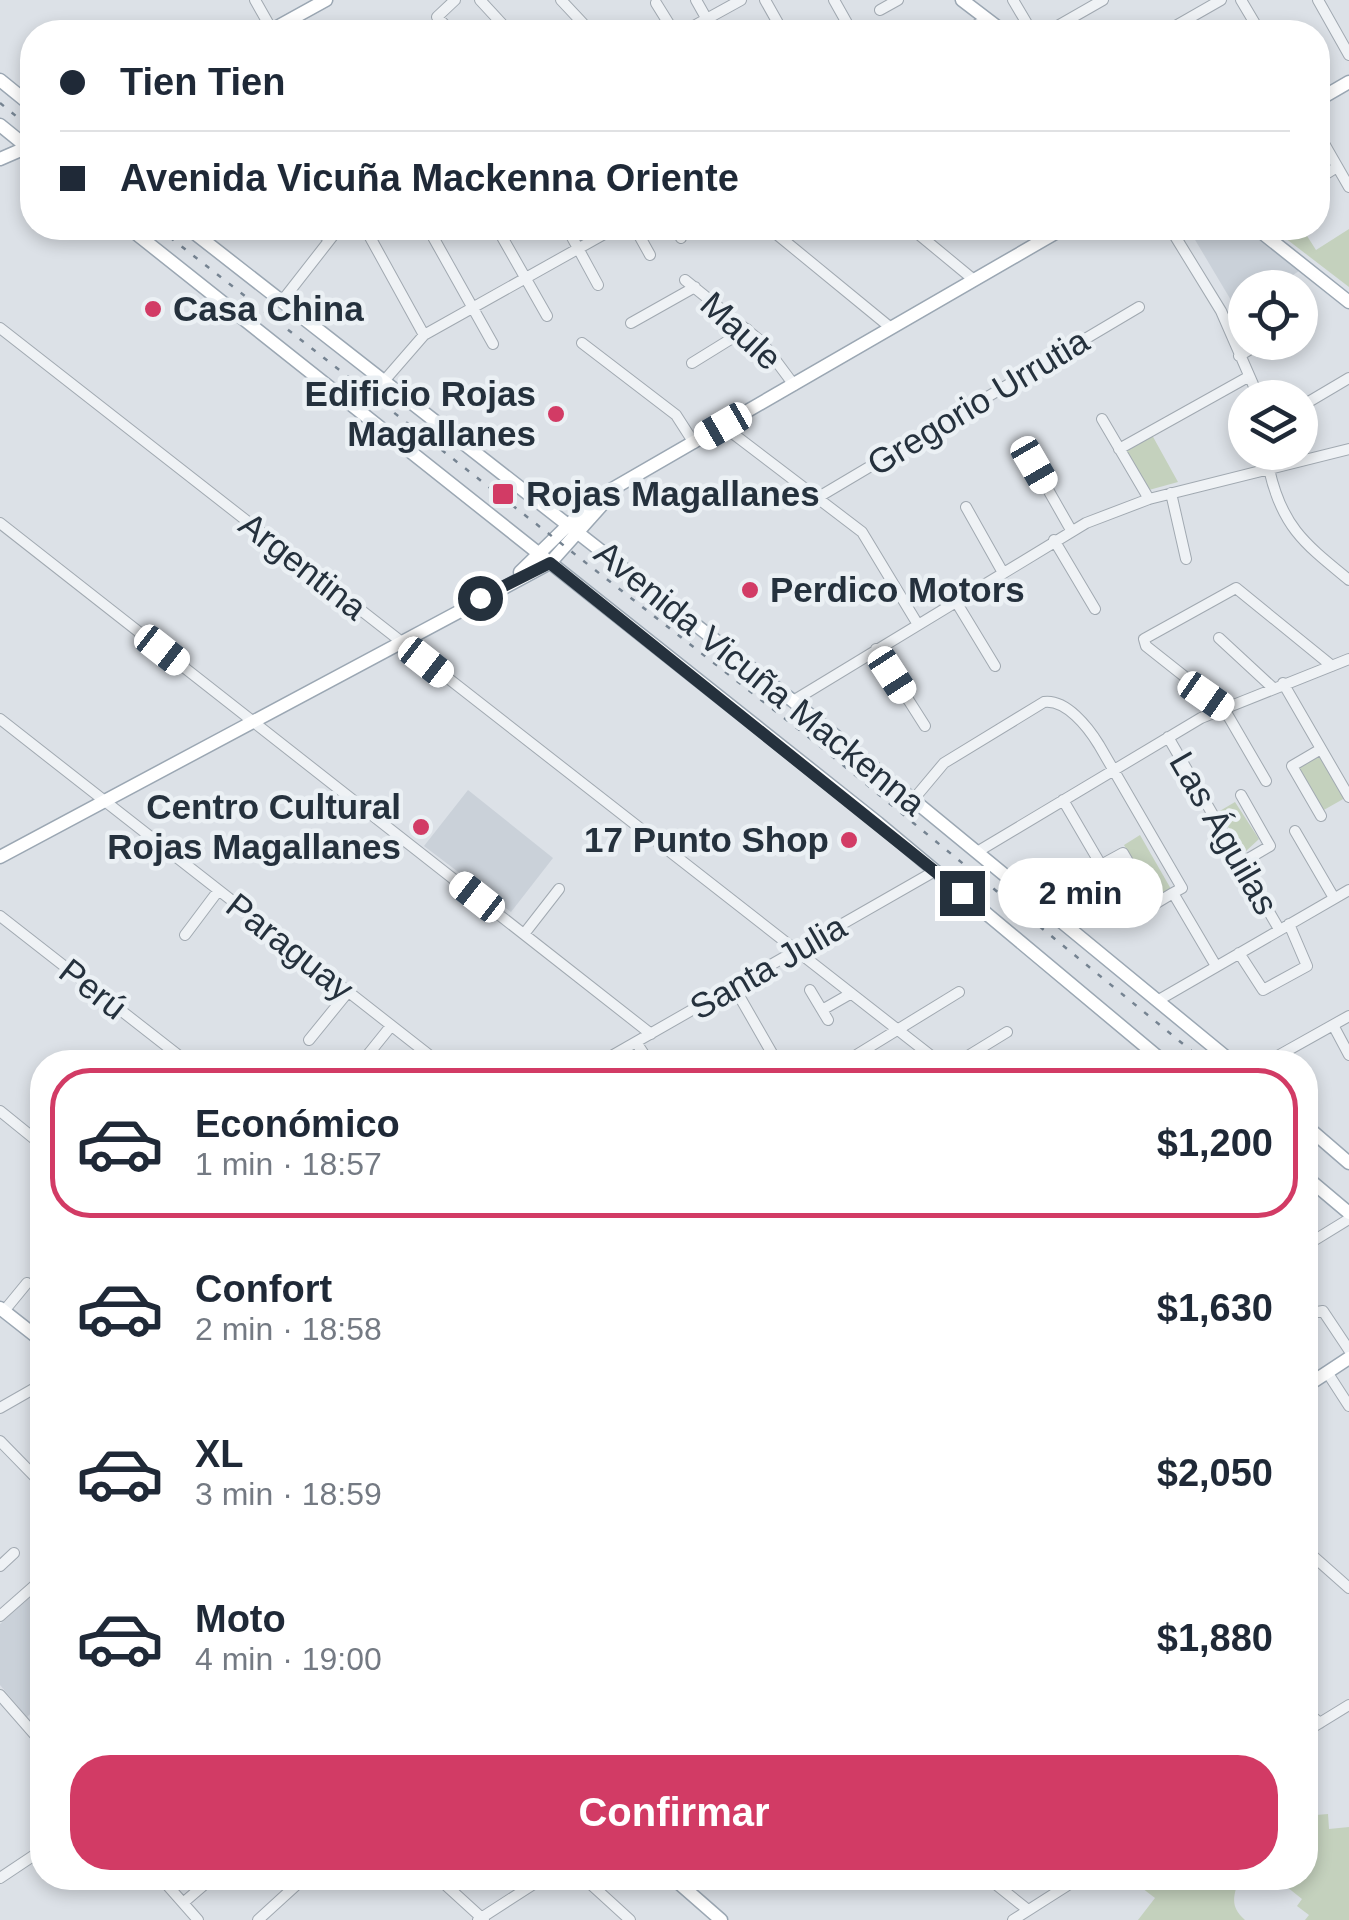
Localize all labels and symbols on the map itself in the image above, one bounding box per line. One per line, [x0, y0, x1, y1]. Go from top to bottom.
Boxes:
street label: Maule [693, 284, 789, 377]
place label: Casa China [173, 289, 364, 328]
marker: Casa China [142, 298, 164, 320]
street label: Gregorio Urrutia [860, 320, 1096, 483]
place label: Edificio Rojas Magallanes [305, 374, 536, 453]
car [690, 398, 756, 454]
marker: Edificio Rojas Magallanes [545, 403, 567, 425]
car [1006, 432, 1062, 498]
place label: Rojas Magallanes [526, 474, 820, 513]
marker: Rojas Magallanes [490, 481, 516, 507]
street label: Argentina [232, 504, 375, 627]
street label: Avenida Vicuña Mackenna [587, 532, 934, 823]
place label: Perdico Motors [770, 570, 1025, 609]
route start [458, 576, 503, 621]
marker: Perdico Motors [739, 579, 761, 601]
car [129, 620, 195, 680]
car [393, 632, 459, 692]
car [863, 642, 921, 708]
car [1173, 667, 1239, 725]
street label: Las Águilas [1162, 745, 1287, 921]
place label: Centro Cultural Rojas Magallanes [107, 787, 401, 866]
marker: Centro Cultural Rojas Magallanes [410, 816, 432, 838]
place label: 17 Punto Shop [584, 820, 829, 859]
marker: 17 Punto Shop [838, 829, 860, 851]
callout: 2 min [997, 858, 1162, 928]
car [444, 867, 510, 927]
route end [940, 871, 985, 916]
street label: Paraguay [219, 885, 362, 1008]
street label: Santa Julia [683, 906, 853, 1027]
street label: Perú [52, 950, 134, 1027]

